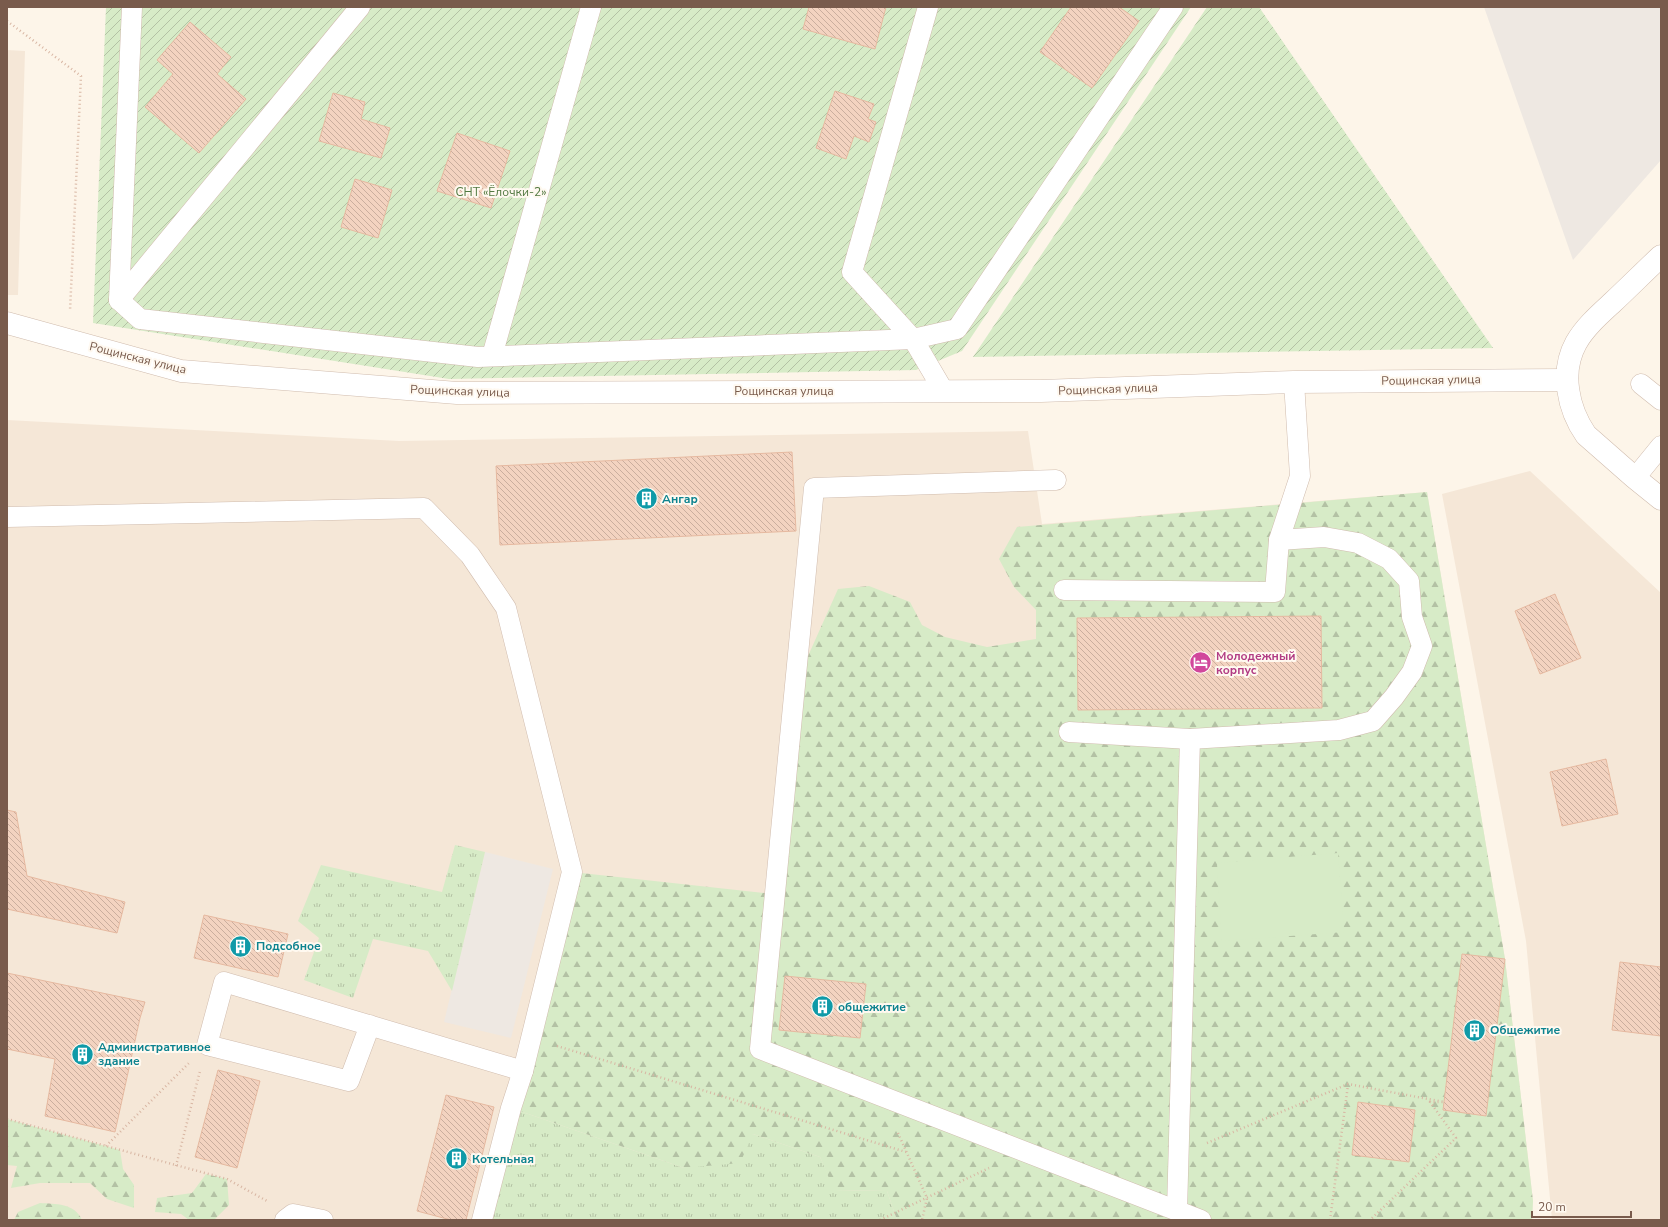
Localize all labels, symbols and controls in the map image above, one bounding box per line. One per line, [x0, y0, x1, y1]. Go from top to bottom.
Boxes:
park label: СНТ «Ёлочки-2» [455, 184, 547, 200]
street label: Рощинская улица [88, 338, 188, 378]
street label: Рощинская улица [1381, 371, 1481, 389]
street label: Рощинская улица [1058, 379, 1158, 399]
street label: Рощинская улица [410, 381, 510, 401]
street label: Рощинская улица [734, 383, 834, 399]
building icon: Ангар [633, 486, 659, 512]
place label: Ангар [662, 491, 698, 507]
place label: Молодежный корпус [1216, 648, 1295, 678]
hotel icon: Молодежный корпус [1187, 650, 1213, 676]
building icon: Подсобное [228, 933, 254, 959]
place label: Подсобное [256, 938, 321, 954]
building icon: общежитие [810, 994, 836, 1020]
place label: общежитие [838, 999, 906, 1015]
building icon: Общежитие [1462, 1017, 1488, 1043]
place label: Общежитие [1490, 1022, 1561, 1038]
place label: Административное здание [98, 1039, 211, 1069]
building icon: Административное здание [69, 1041, 95, 1067]
building icon: Котельная [443, 1146, 469, 1172]
place label: Котельная [472, 1151, 534, 1167]
scale bar [1532, 1193, 1631, 1219]
text: 20 m [1538, 1199, 1566, 1215]

